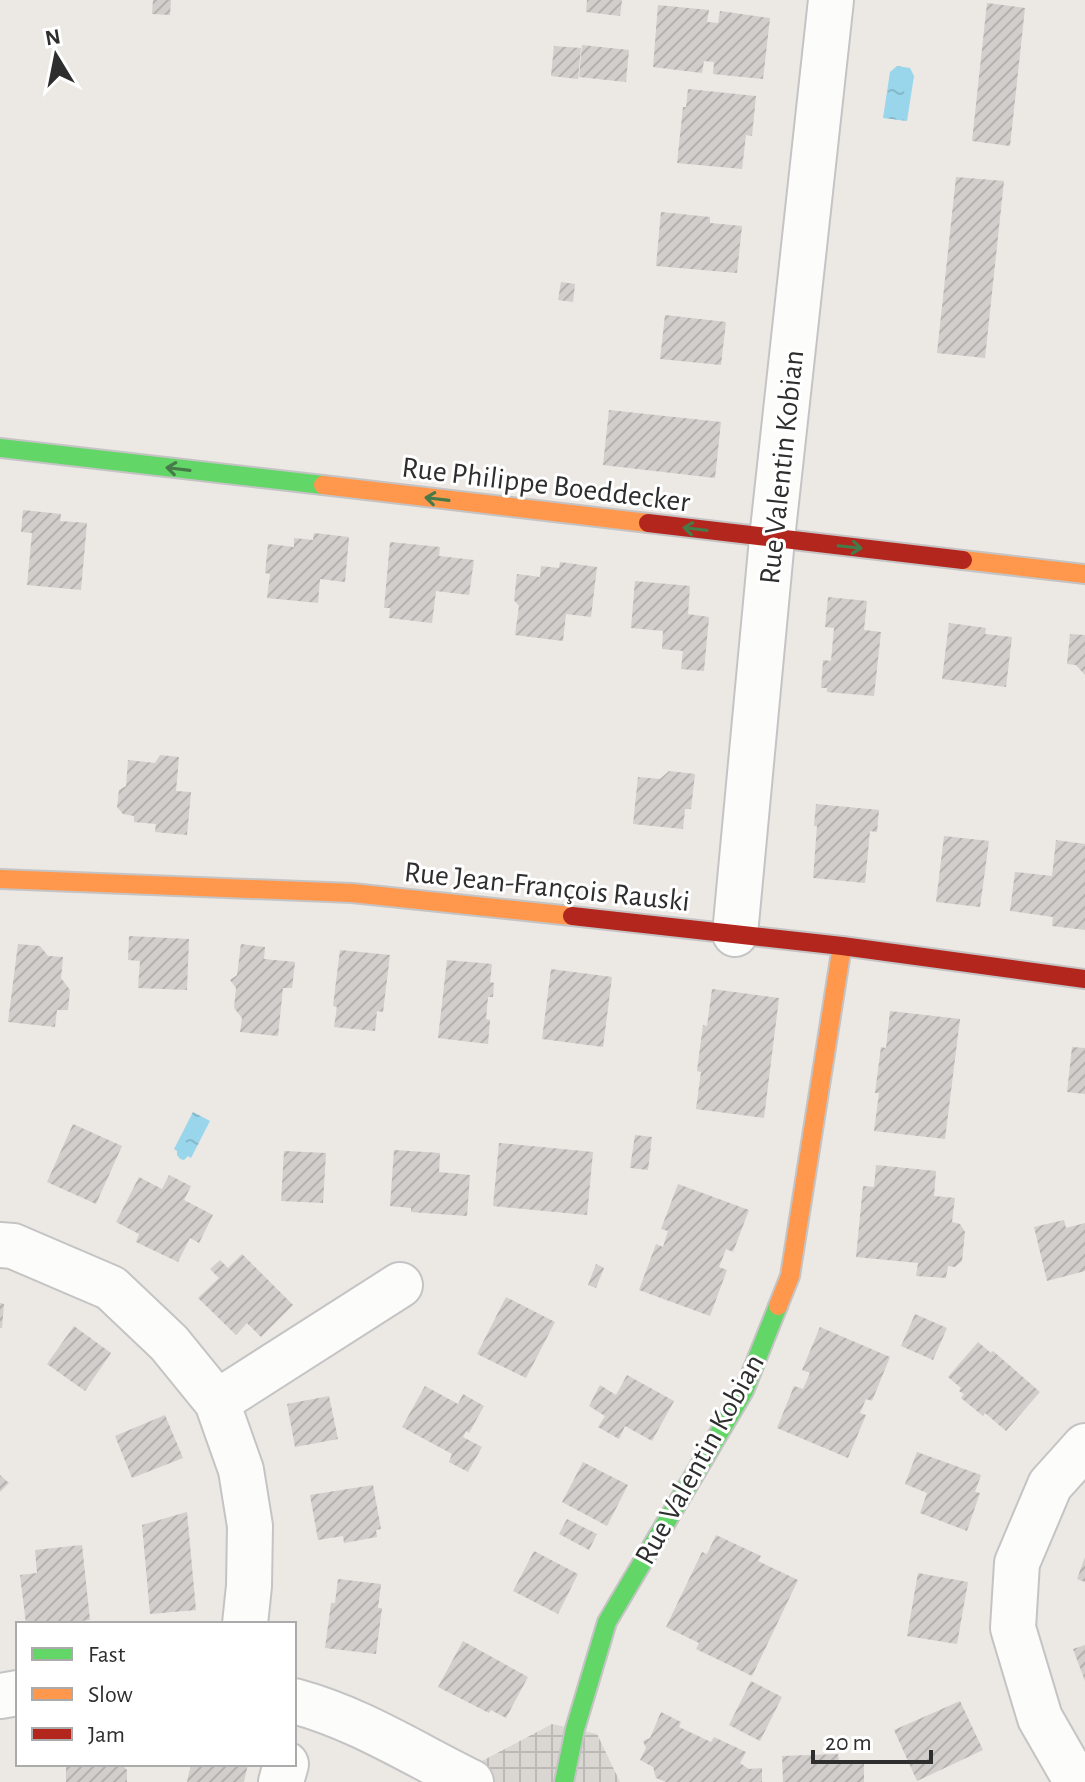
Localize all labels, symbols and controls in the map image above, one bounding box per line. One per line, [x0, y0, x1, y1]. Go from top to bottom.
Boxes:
north arrow [16, 16, 96, 96]
text: N [43, 25, 62, 49]
street label: Rue Valentin Kobian [755, 348, 809, 586]
street label: Rue Philippe Boeddecker [400, 452, 692, 518]
one-way arrow [166, 461, 191, 476]
one-way arrow [424, 492, 450, 507]
one-way arrow [682, 522, 709, 537]
one-way arrow [836, 540, 863, 555]
street label: Rue Jean-François Rauski [403, 857, 691, 917]
street label: Rue Valentin Kobian [630, 1349, 770, 1570]
legend [16, 1622, 296, 1766]
text: Fast [88, 1643, 126, 1667]
text: Slow [88, 1683, 133, 1707]
scale bar [813, 1714, 931, 1764]
text: Jam [88, 1723, 125, 1747]
text: 20 m [825, 1731, 872, 1755]

